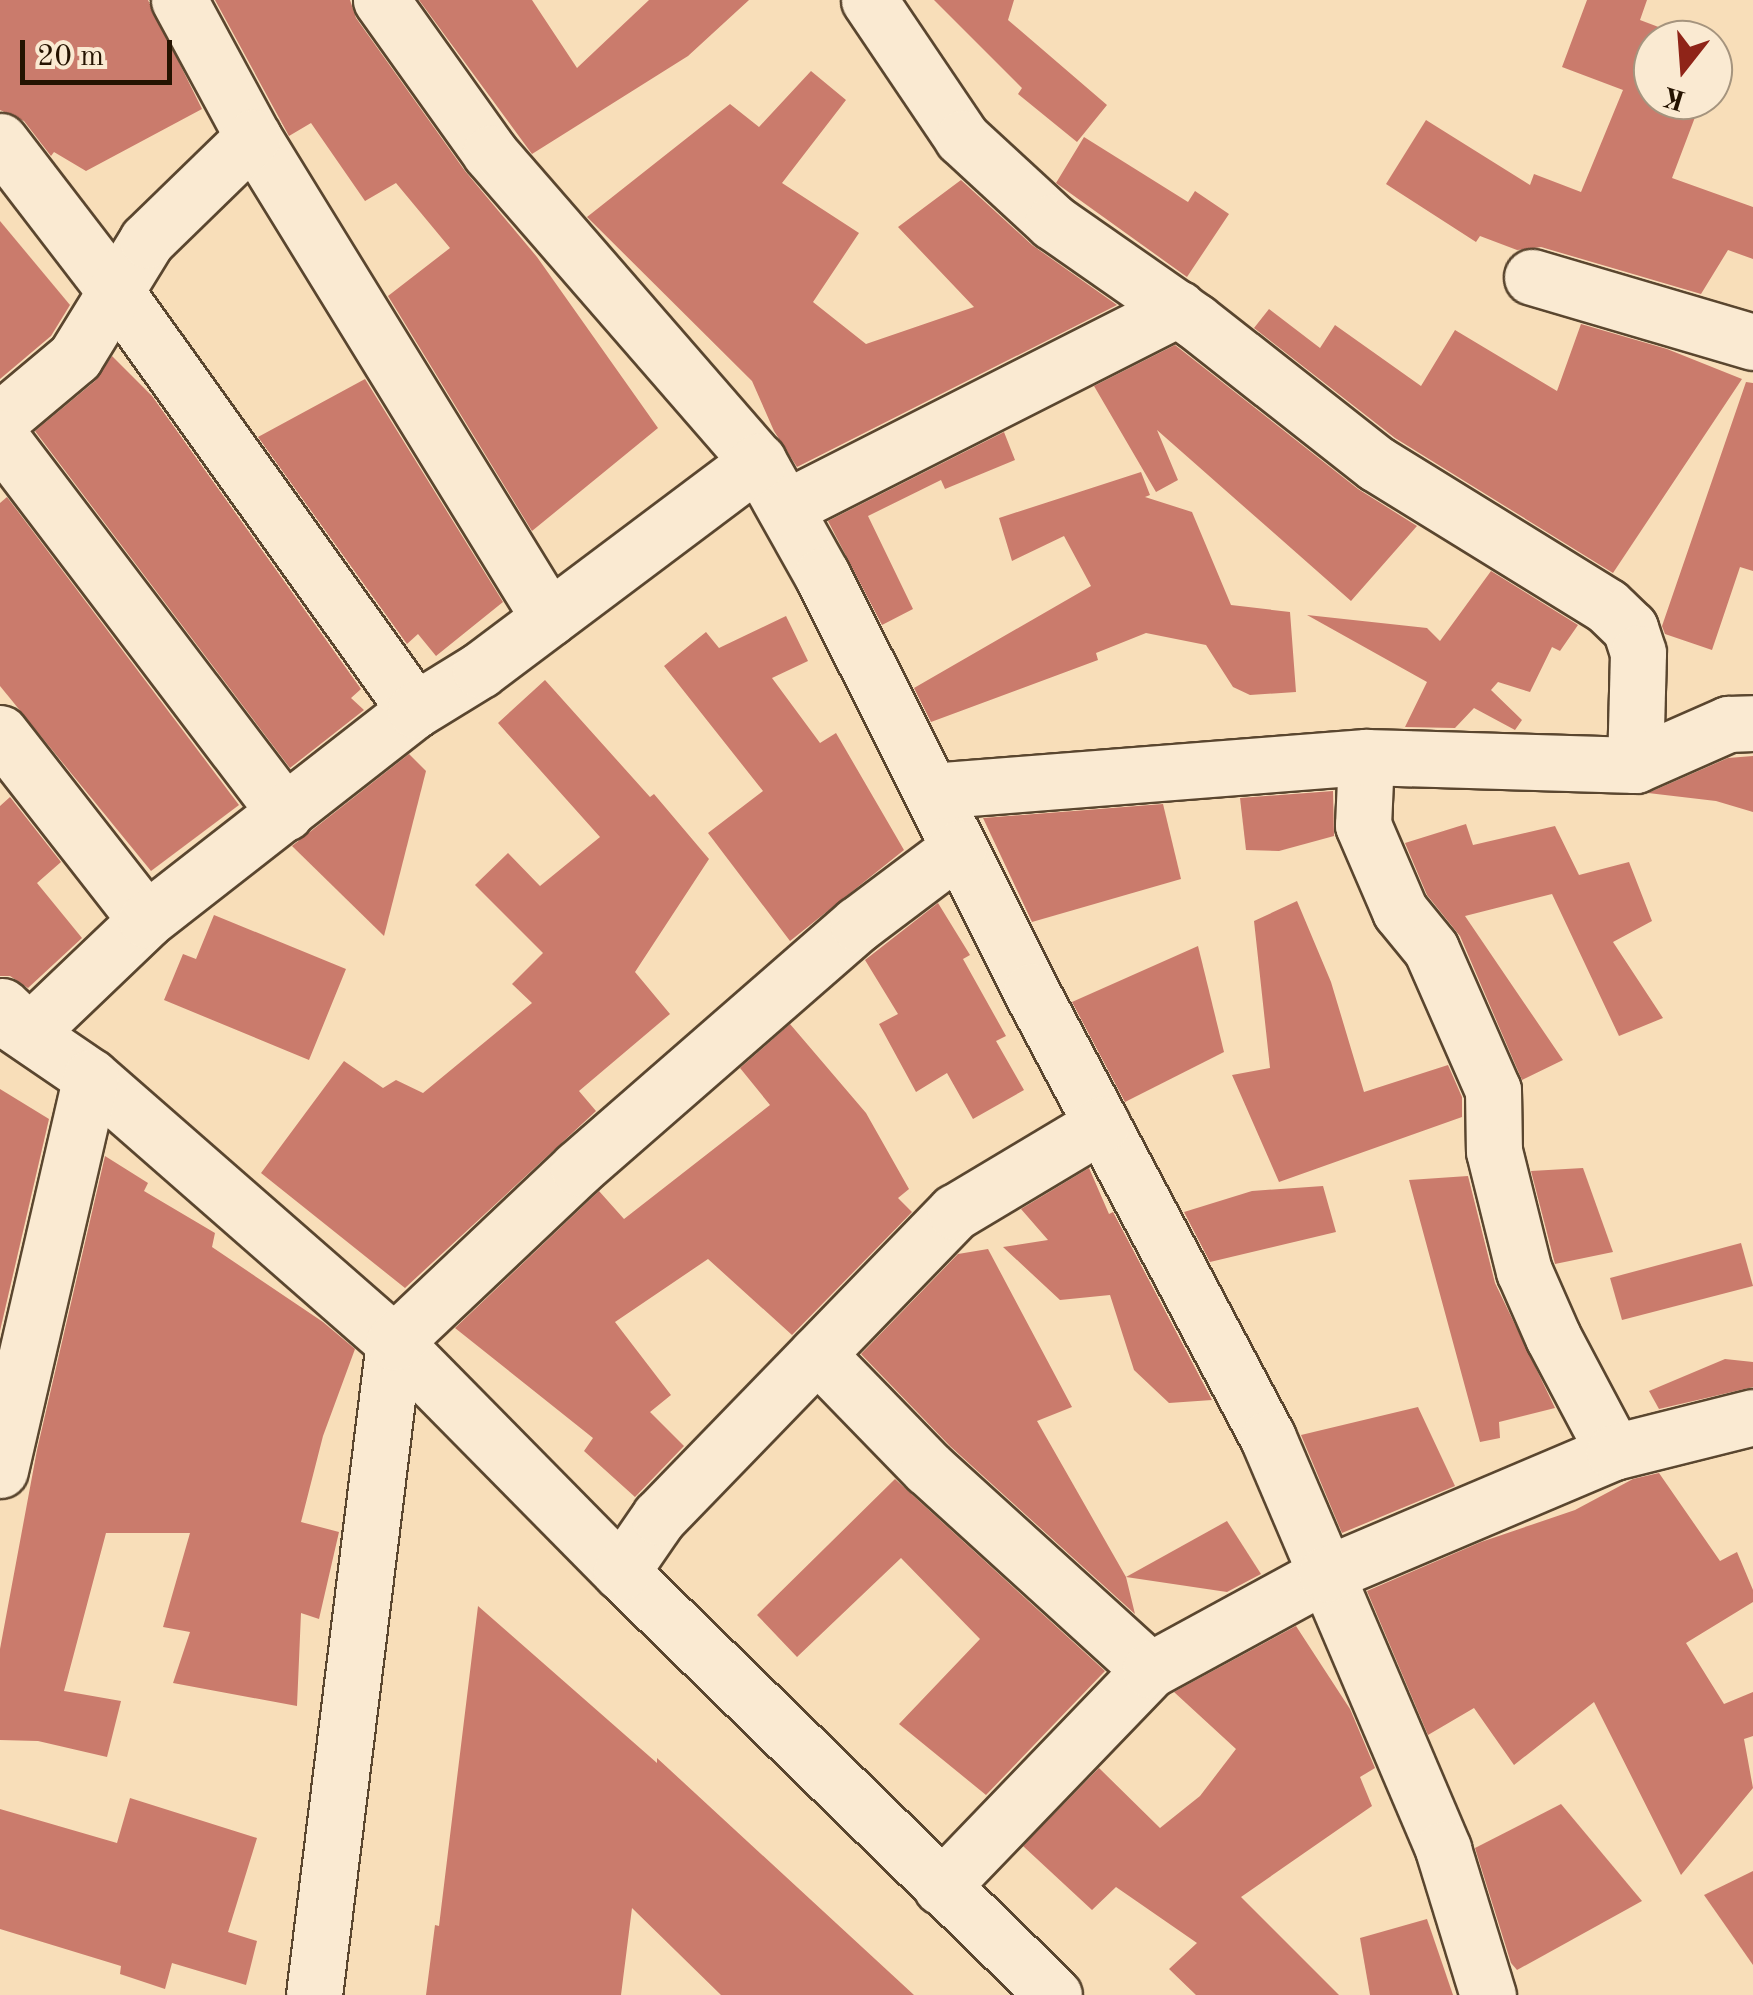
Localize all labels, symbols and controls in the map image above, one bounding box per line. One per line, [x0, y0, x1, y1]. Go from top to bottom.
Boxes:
scale bar [25, 20, 178, 82]
north arrow [1633, 20, 1733, 120]
text: 20 m [37, 42, 104, 72]
text: K [1660, 80, 1689, 113]

